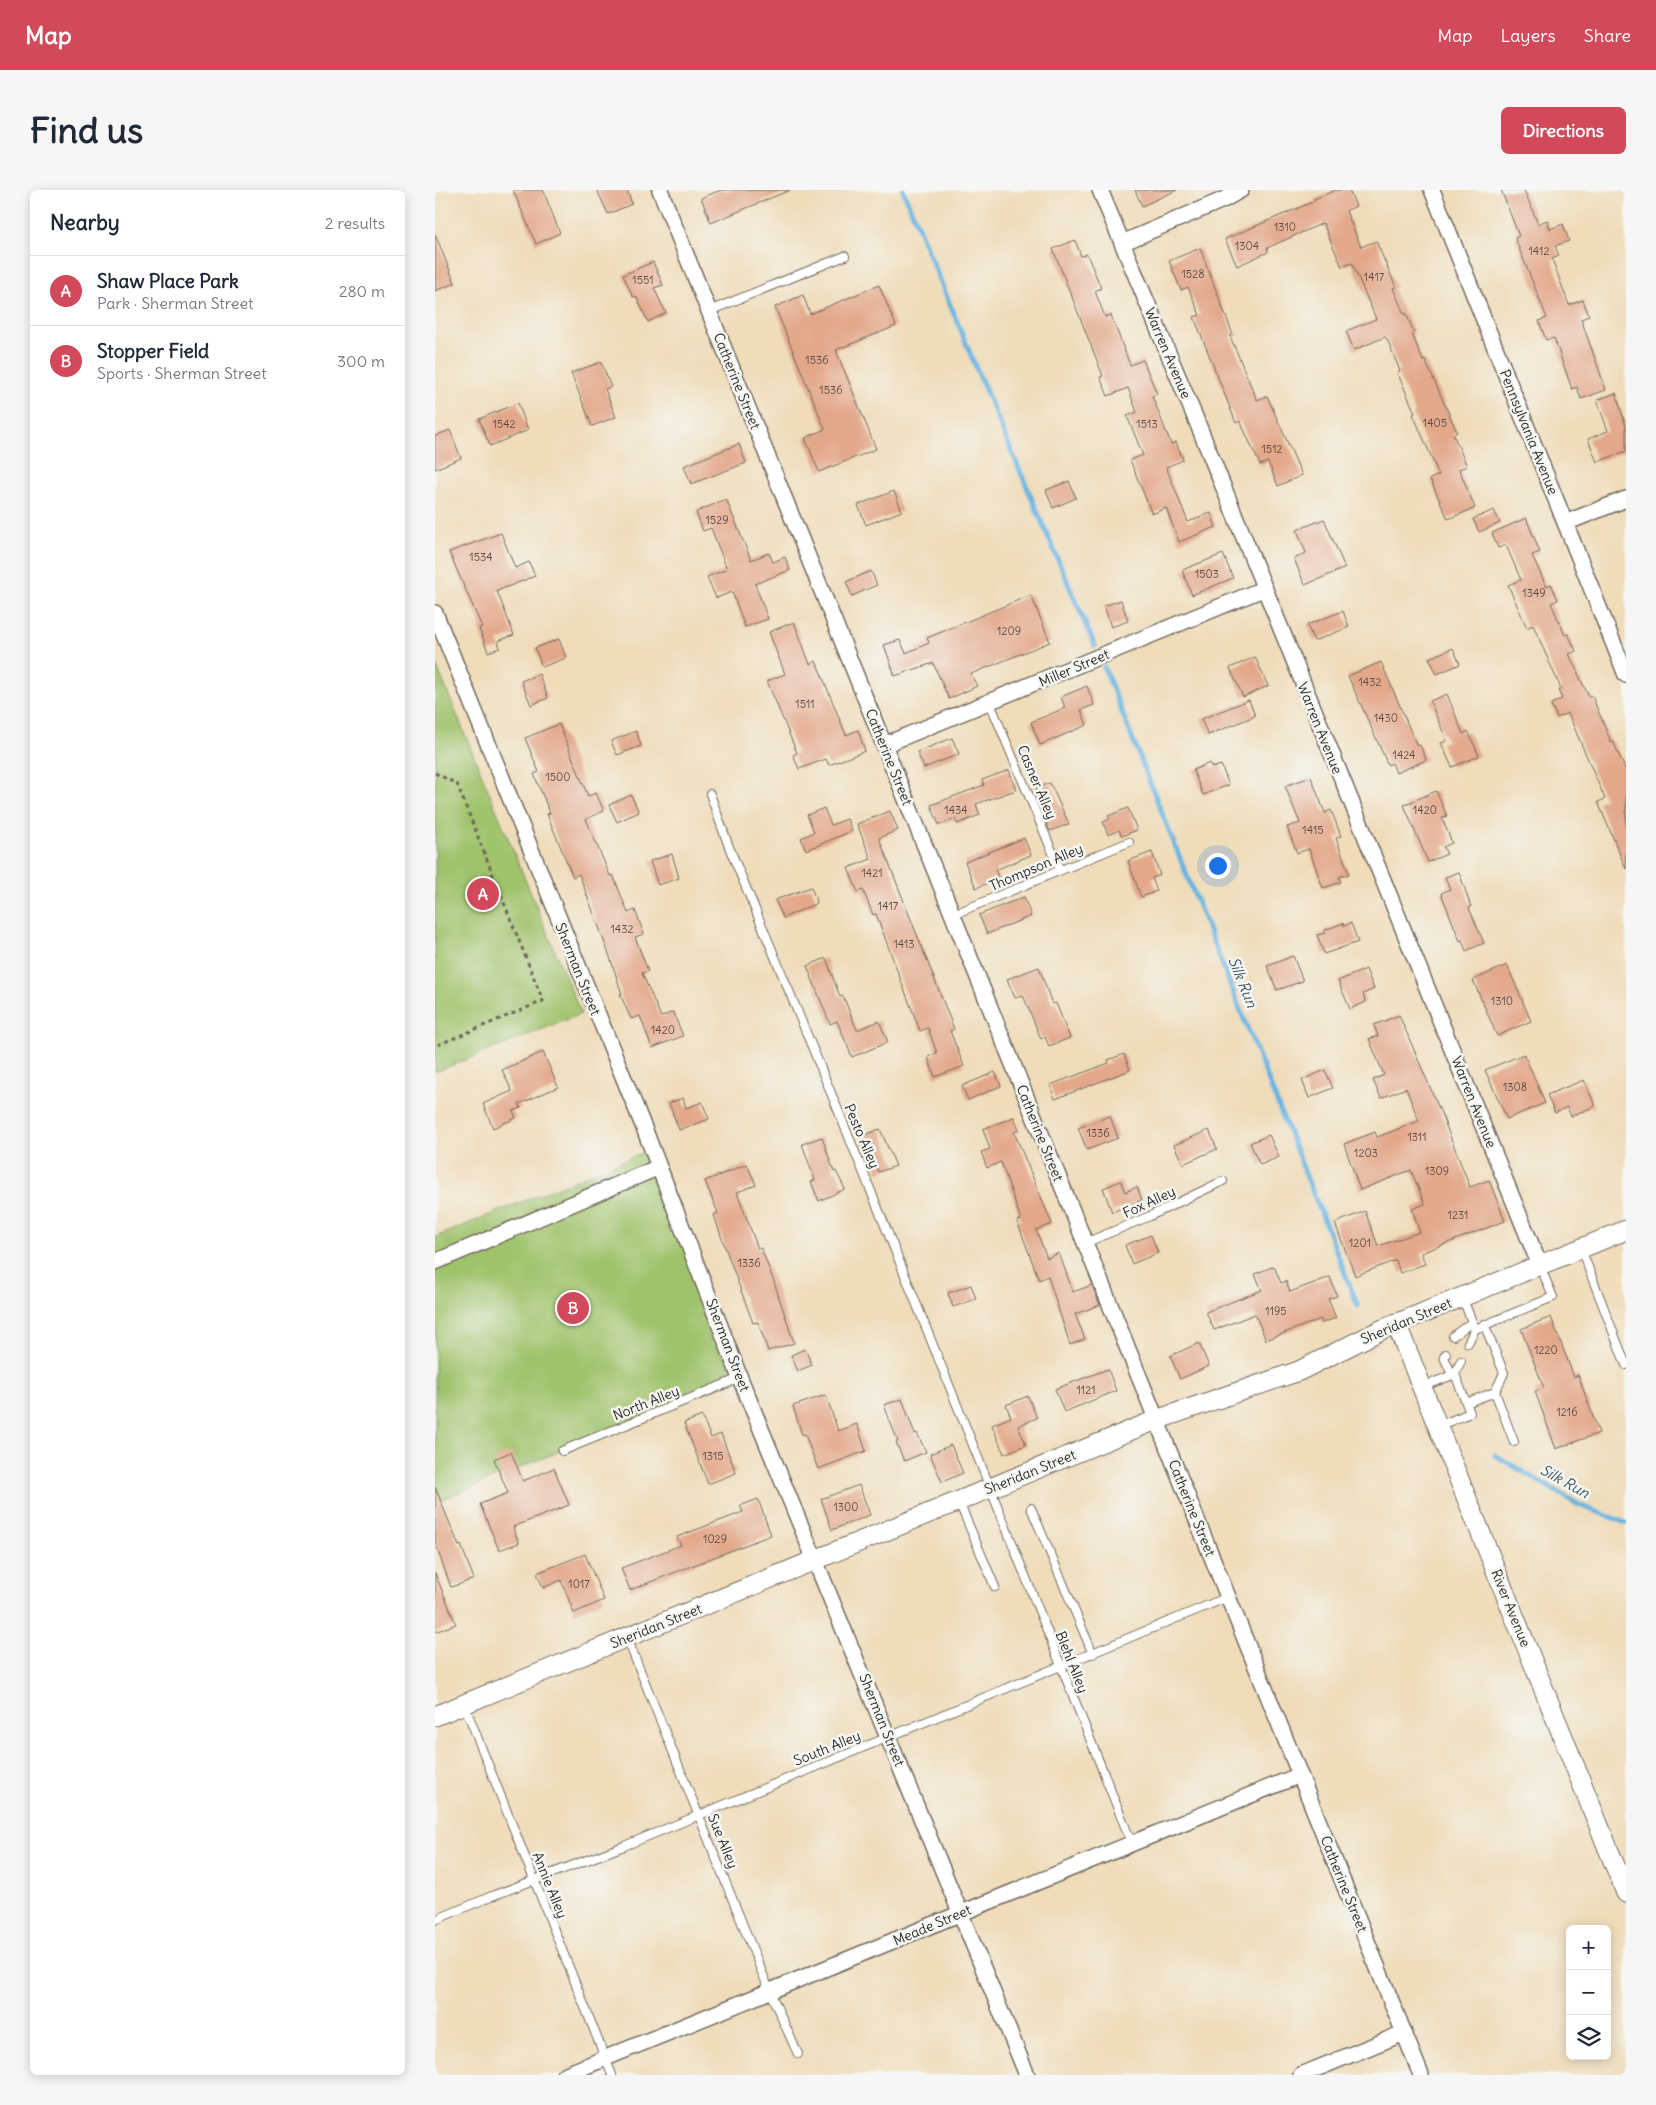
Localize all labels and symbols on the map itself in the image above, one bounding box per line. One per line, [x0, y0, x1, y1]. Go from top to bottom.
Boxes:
house number: 1310 [1274, 220, 1296, 234]
house number: 1304 [1235, 239, 1259, 253]
house number: 1412 [1528, 244, 1550, 258]
house number: 1528 [1181, 267, 1205, 281]
house number: 1417 [1364, 270, 1385, 284]
house number: 1551 [632, 273, 654, 287]
street label: Warren Avenue [1141, 305, 1195, 401]
street label: Catherine Street [709, 330, 765, 432]
house number: 1536 [805, 353, 829, 367]
street label: Pennsylvania Avenue [1496, 367, 1562, 497]
house number: 1536 [819, 383, 843, 397]
house number: 1405 [1423, 416, 1447, 430]
house number: 1542 [492, 417, 516, 431]
house number: 1513 [1136, 417, 1158, 431]
house number: 1512 [1261, 442, 1283, 456]
house number: 1529 [705, 513, 729, 527]
house number: 1534 [469, 550, 493, 564]
house number: 1503 [1195, 567, 1219, 581]
house number: 1349 [1522, 586, 1546, 600]
house number: 1209 [997, 624, 1021, 638]
street label: Miller Street [1036, 645, 1112, 691]
house number: 1432 [1358, 675, 1382, 689]
street label: Warren Avenue [1293, 680, 1347, 776]
house number: 1511 [795, 697, 815, 711]
street label: Catherine Street [861, 706, 917, 808]
house number: 1430 [1374, 711, 1398, 725]
street label: Casner Alley [1013, 742, 1061, 822]
house number: 1424 [1393, 748, 1415, 762]
house number: 1500 [545, 770, 571, 784]
house number: 1434 [944, 803, 968, 817]
house number: 1420 [1413, 803, 1437, 817]
house number: 1415 [1302, 823, 1324, 837]
street label: Thompson Alley [986, 839, 1086, 895]
your location [1205, 853, 1231, 879]
house number: 1421 [861, 866, 883, 880]
pin: A [467, 875, 499, 913]
house number: 1417 [878, 899, 899, 913]
street label: Sherman Street [551, 920, 605, 1018]
house number: 1432 [610, 922, 634, 936]
house number: 1413 [893, 937, 915, 951]
water label: Silk Run [1224, 954, 1262, 1010]
house number: 1310 [1491, 994, 1513, 1008]
house number: 1420 [651, 1023, 675, 1037]
street label: Warren Avenue [1447, 1054, 1501, 1150]
house number: 1308 [1503, 1080, 1527, 1094]
street label: Catherine Street [1012, 1082, 1068, 1184]
street label: Pesto Alley [840, 1101, 884, 1171]
house number: 1336 [1086, 1126, 1110, 1140]
house number: 1311 [1407, 1130, 1427, 1144]
house number: 1203 [1354, 1146, 1378, 1160]
house number: 1309 [1425, 1164, 1449, 1178]
street label: Fox Alley [1120, 1182, 1178, 1222]
house number: 1231 [1448, 1208, 1468, 1222]
house number: 1201 [1349, 1236, 1371, 1250]
house number: 1336 [737, 1256, 761, 1270]
pin: B [557, 1289, 589, 1327]
street label: Sheridan Street [1358, 1294, 1455, 1348]
street label: Sherman Street [702, 1296, 754, 1394]
house number: 1195 [1265, 1304, 1287, 1318]
house number: 1220 [1534, 1343, 1558, 1357]
street label: North Alley [610, 1382, 682, 1424]
house number: 1121 [1076, 1383, 1096, 1397]
house number: 1216 [1556, 1405, 1578, 1419]
street label: Sheridan Street [982, 1445, 1079, 1499]
house number: 1315 [702, 1449, 724, 1463]
street label: Catherine Street [1164, 1457, 1220, 1559]
water label: Silk Run [1537, 1460, 1593, 1502]
house number: 1300 [833, 1500, 859, 1514]
house number: 1029 [703, 1532, 727, 1546]
street label: River Avenue [1487, 1566, 1535, 1650]
house number: 1017 [568, 1577, 590, 1591]
street label: Sheridan Street [608, 1599, 705, 1653]
street label: Blehl Alley [1051, 1628, 1093, 1696]
street label: Sherman Street [855, 1671, 909, 1769]
street label: South Alley [791, 1726, 863, 1770]
street label: Sue Alley [704, 1811, 742, 1871]
street label: Catherine Street [1316, 1833, 1372, 1935]
street label: Annie Alley [529, 1849, 571, 1921]
street label: Meade Street [890, 1900, 974, 1950]

